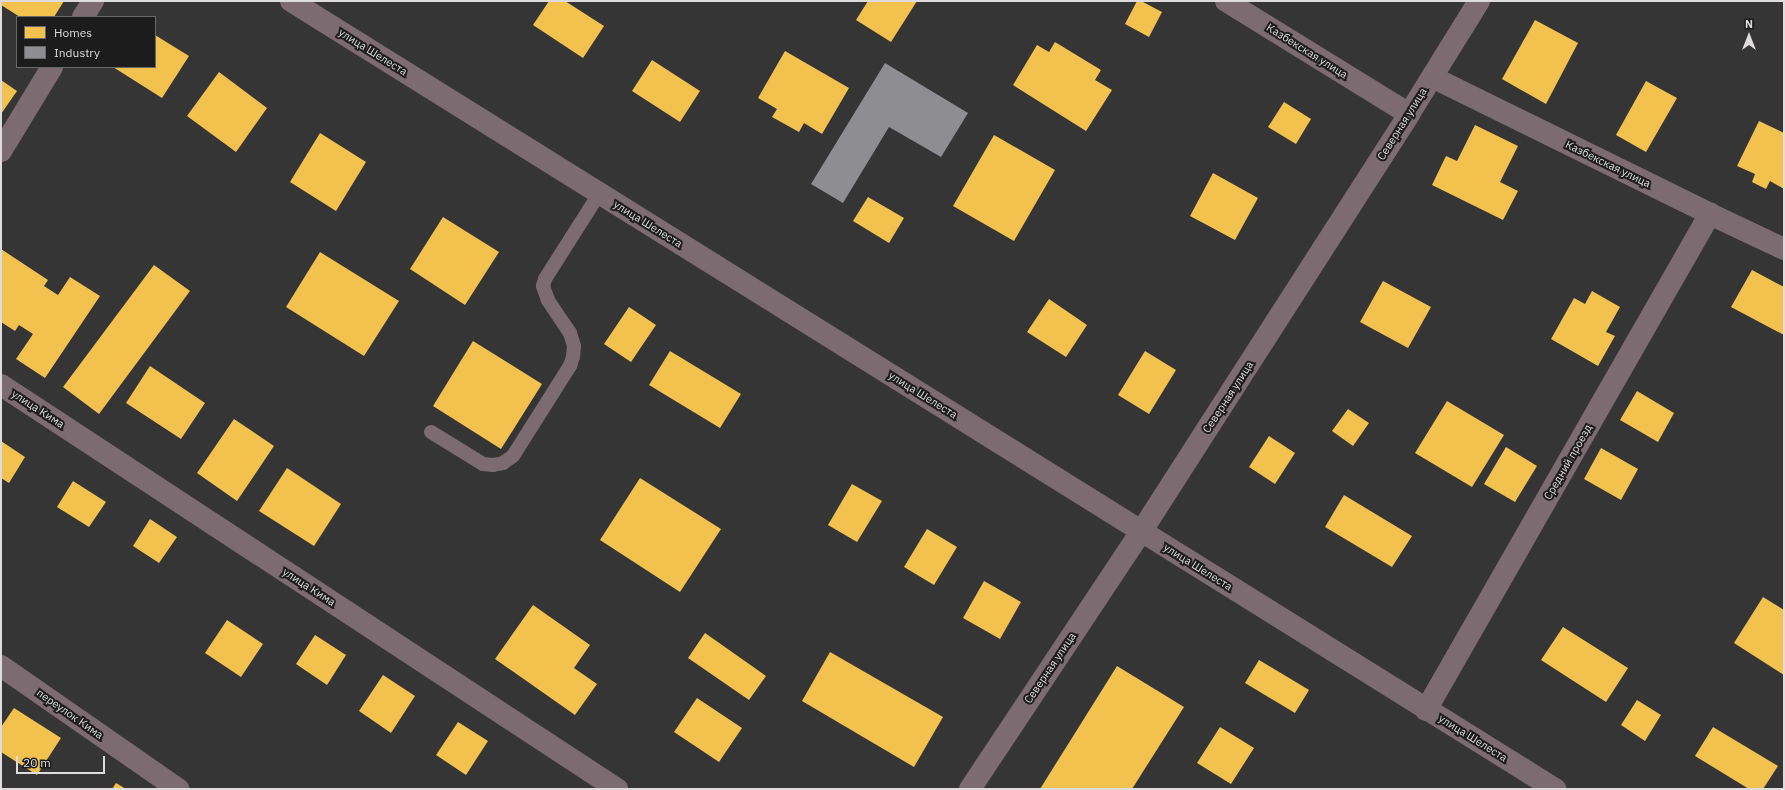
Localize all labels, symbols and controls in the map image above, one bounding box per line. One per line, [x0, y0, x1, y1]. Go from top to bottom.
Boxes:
legend [16, 16, 156, 68]
north arrow [1729, 16, 1769, 56]
text: N [1745, 17, 1753, 31]
street label: Казбекская улица [1264, 21, 1350, 81]
text: Homes [54, 25, 92, 40]
street label: улица Шелеста [336, 26, 410, 78]
text: Industry [54, 45, 100, 60]
street label: Северная улица [1374, 85, 1430, 163]
street label: Казбекская улица [1563, 138, 1653, 190]
street label: улица Шелеста [611, 198, 685, 250]
street label: Северная улица [1200, 359, 1256, 435]
street label: улица Шелеста [886, 369, 960, 421]
street label: улица Кима [9, 387, 67, 431]
street label: Средний проезд [1541, 422, 1595, 502]
street label: улица Шелеста [1161, 541, 1235, 593]
street label: улица Кима [280, 565, 338, 609]
street label: Северная улица [1021, 630, 1079, 706]
street label: переулок Кима [34, 686, 106, 742]
street label: улица Шелеста [1436, 712, 1510, 764]
scale bar [18, 748, 107, 774]
text: 20 m [23, 755, 51, 770]

